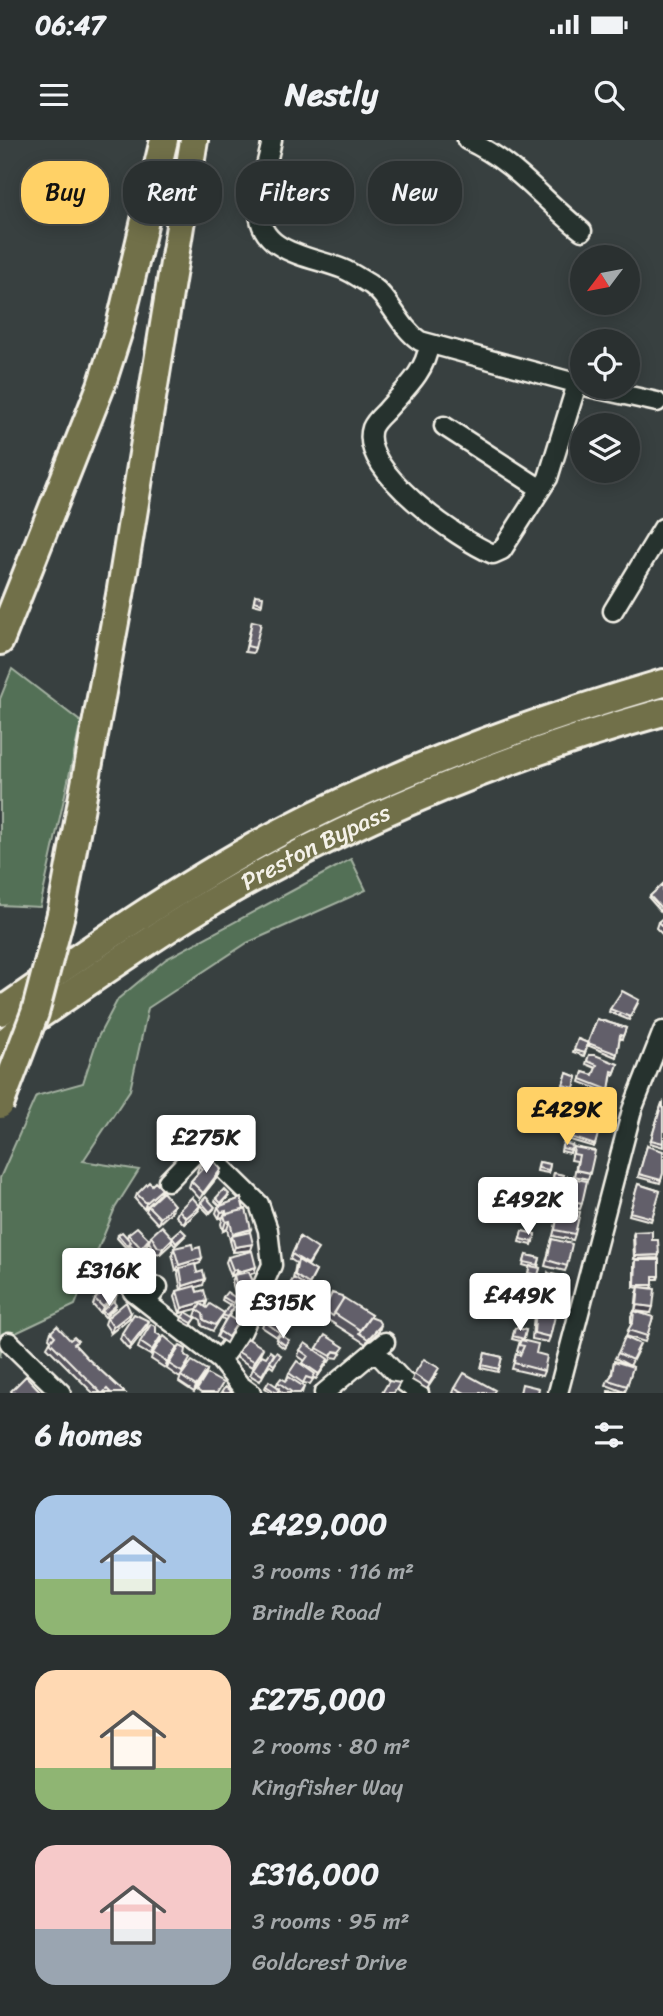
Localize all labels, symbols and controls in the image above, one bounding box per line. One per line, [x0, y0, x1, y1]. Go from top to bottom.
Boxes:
text: 06:47 [35, 2, 105, 48]
text: Nestly [285, 66, 378, 123]
icon: menu [35, 76, 73, 114]
icon: search [590, 76, 628, 114]
chip: Buy [21, 161, 109, 224]
chip: Rent [123, 161, 222, 224]
chip: Filters [236, 161, 354, 224]
chip: New [368, 161, 462, 224]
north arrow [570, 245, 640, 315]
map controls [570, 245, 640, 483]
button: locate [570, 329, 640, 399]
button: layers [570, 413, 640, 483]
street label: Preston Bypass [233, 791, 397, 902]
pin: £429K [518, 1088, 616, 1147]
text: £429K [533, 1089, 601, 1130]
pin: £275K [157, 1116, 255, 1175]
text: £275K [173, 1117, 239, 1158]
pin: £492K [479, 1178, 577, 1237]
text: £492K [494, 1179, 562, 1220]
pin: £316K [60, 1248, 158, 1308]
text: £316K [78, 1250, 140, 1291]
pin: £449K [471, 1274, 569, 1333]
text: £449K [485, 1275, 555, 1316]
pin: £315K [234, 1280, 332, 1340]
text: £315K [252, 1282, 314, 1323]
text: 6 homes [35, 1408, 142, 1462]
icon: filters [590, 1416, 628, 1454]
text: £429,000 [252, 1497, 387, 1551]
icon: home [91, 1523, 175, 1607]
text: 3 rooms · 116 m² [252, 1551, 414, 1592]
text: Brindle Road [252, 1592, 380, 1633]
text: £275,000 [252, 1672, 386, 1726]
icon: home [91, 1698, 175, 1782]
text: 2 rooms · 80 m² [252, 1726, 410, 1767]
text: Kingfisher Way [252, 1767, 403, 1808]
text: £316,000 [252, 1847, 379, 1901]
icon: home [91, 1873, 175, 1957]
text: 3 rooms · 95 m² [252, 1901, 409, 1942]
text: Goldcrest Drive [252, 1942, 407, 1983]

